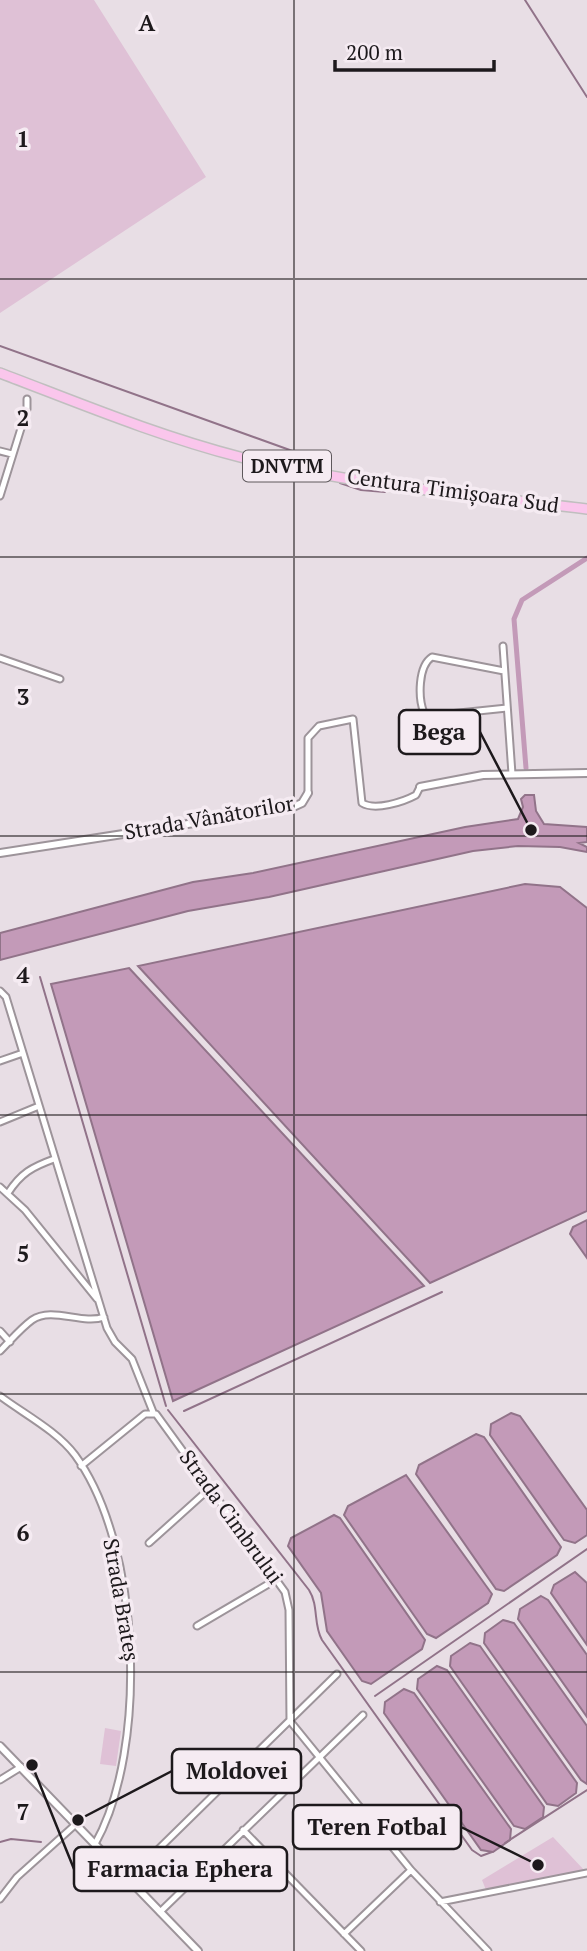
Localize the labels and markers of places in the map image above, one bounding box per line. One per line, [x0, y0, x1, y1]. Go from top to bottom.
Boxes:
callout: Bega [399, 710, 480, 754]
callout: Moldovei [172, 1749, 301, 1793]
callout: Teren Fotbal [293, 1805, 461, 1849]
callout: Farmacia Ephera [74, 1847, 287, 1891]

